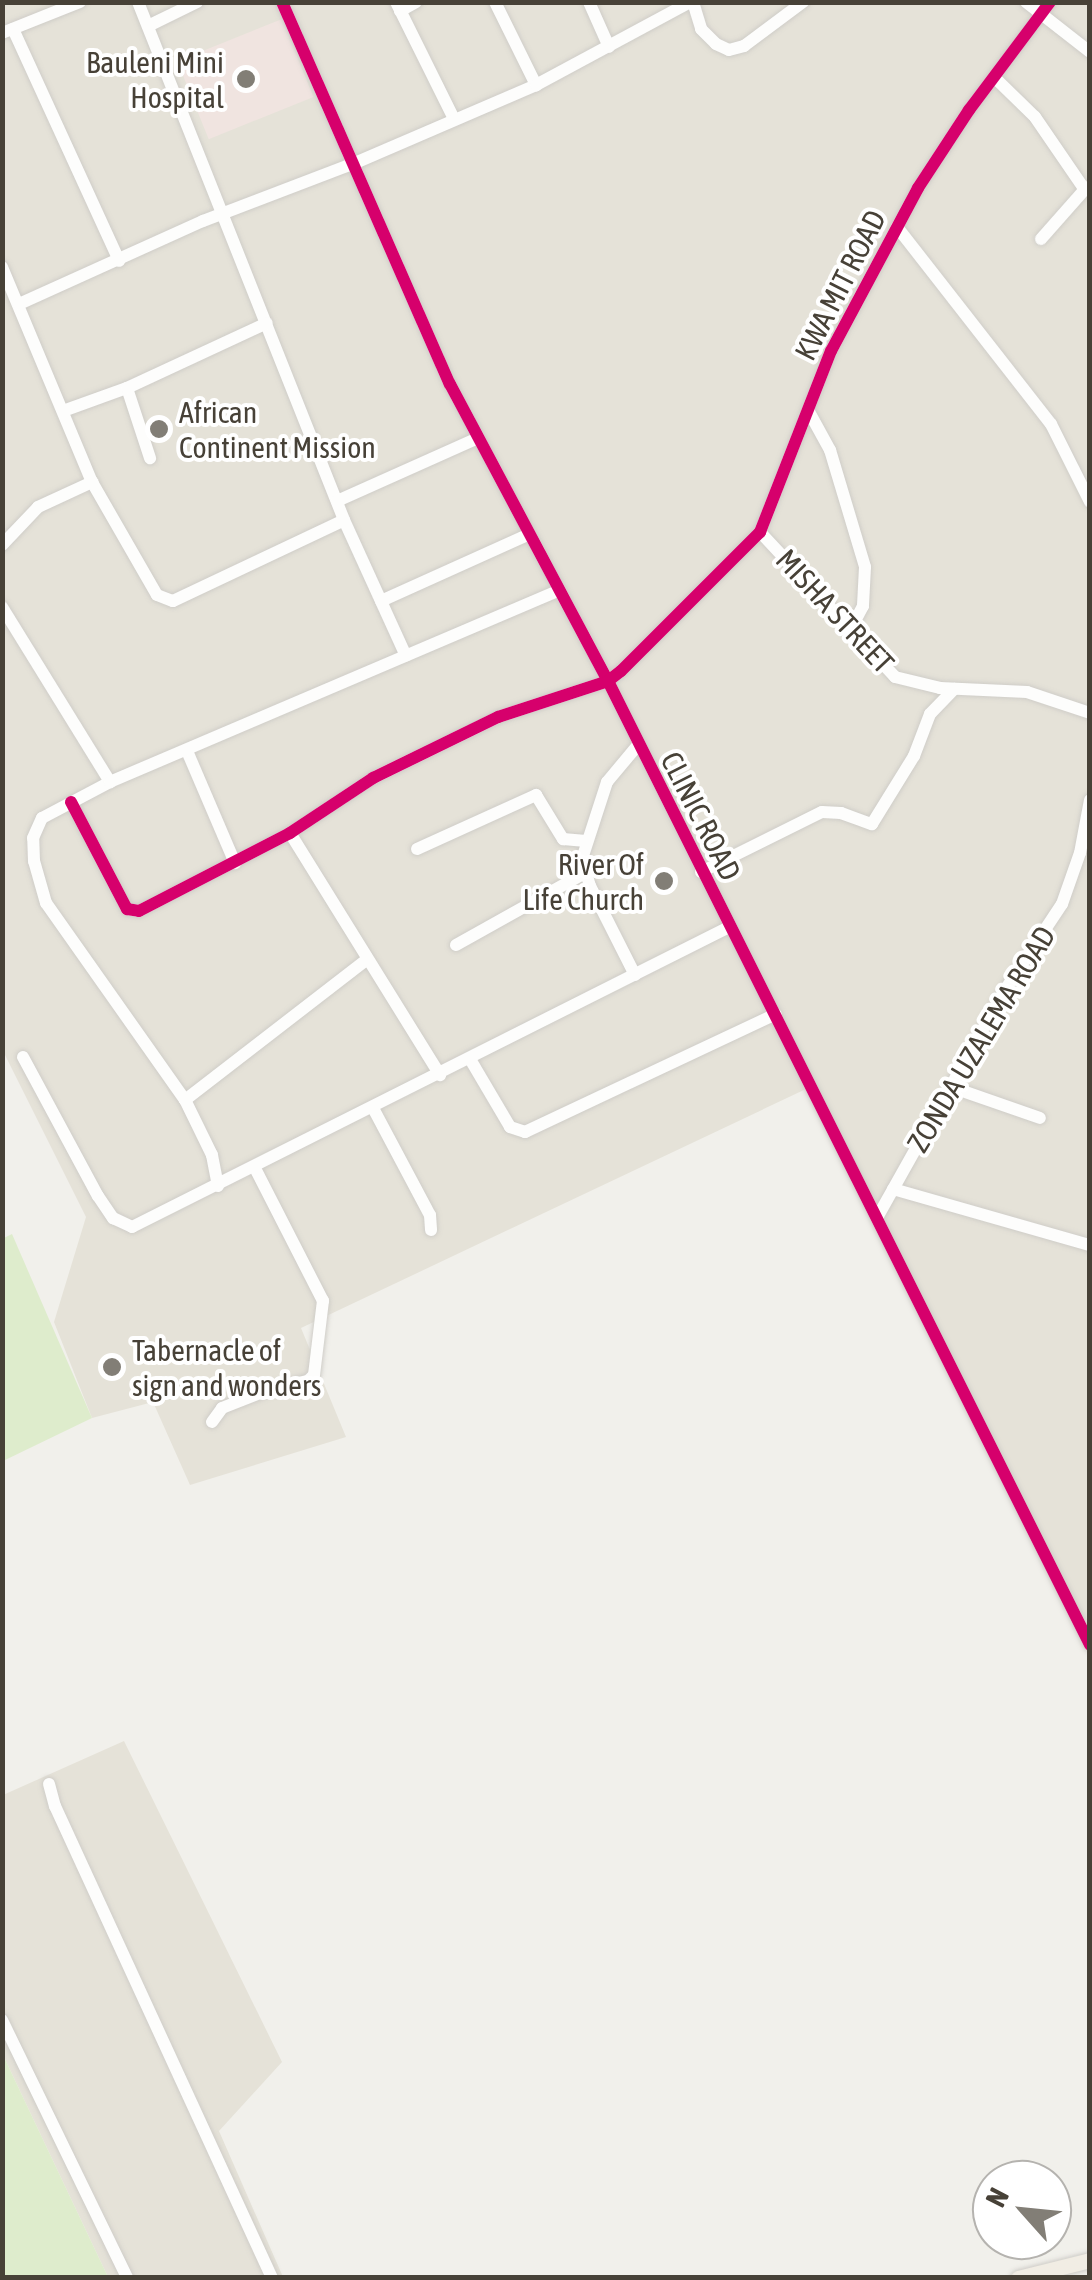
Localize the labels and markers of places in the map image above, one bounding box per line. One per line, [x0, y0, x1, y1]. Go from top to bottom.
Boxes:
place label: Bauleni Mini Hospital [86, 44, 224, 114]
marker: Bauleni Mini Hospital [233, 66, 259, 92]
place label: African Continent Mission [179, 394, 376, 464]
marker: African Continent Mission [148, 418, 170, 440]
place label: River Of Life Church [522, 846, 644, 916]
marker: River Of Life Church [653, 870, 675, 892]
place label: Tabernacle of sign and wonders [132, 1332, 321, 1402]
marker: Tabernacle of sign and wonders [101, 1356, 123, 1378]

